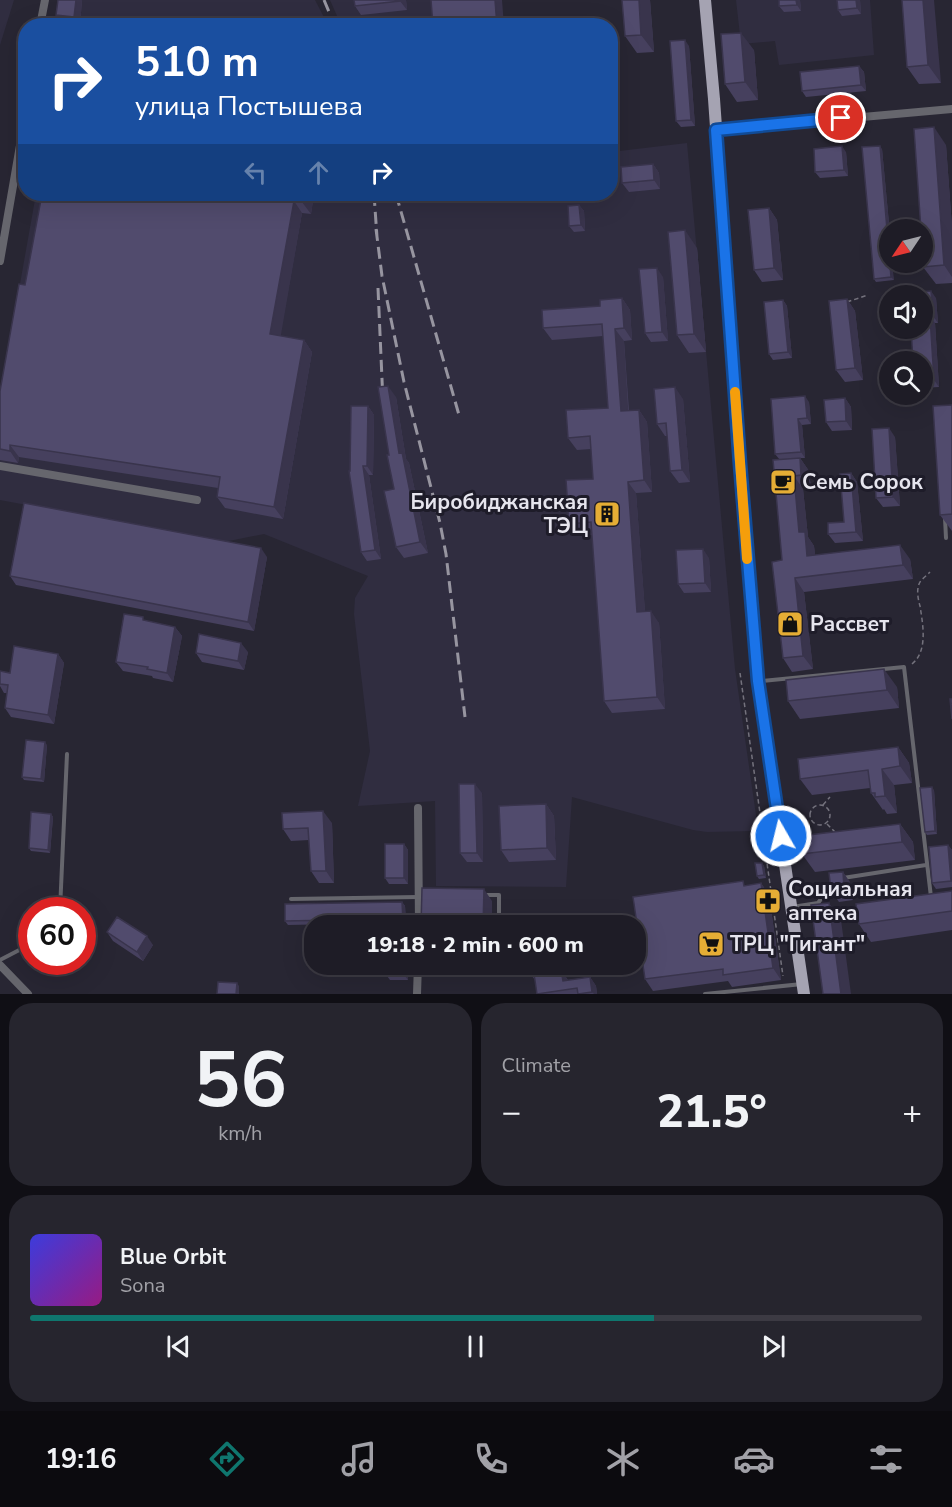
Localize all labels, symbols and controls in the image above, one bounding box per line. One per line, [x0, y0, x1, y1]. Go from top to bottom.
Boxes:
text: 510 m [135, 34, 259, 91]
icon: right [36, 42, 114, 120]
text: улица Постышева [135, 88, 363, 125]
pin [815, 92, 866, 143]
icon: arrive [824, 101, 857, 134]
icon: left [239, 156, 272, 189]
icon: ahead [302, 156, 335, 189]
icon: right [365, 156, 398, 189]
north arrow [879, 219, 933, 273]
map controls [879, 219, 933, 405]
button: sound [879, 285, 933, 339]
button: search [879, 351, 933, 405]
cafe icon: Семь Сорок [768, 467, 798, 497]
place label: Семь Сорок [802, 468, 923, 496]
place label: Биробиджанская ТЭЦ [410, 488, 588, 540]
building icon: Биробиджанская ТЭЦ [592, 499, 622, 529]
shop icon: Рассвет [775, 609, 805, 639]
place label: Рассвет [810, 610, 889, 638]
position arrow [749, 804, 813, 868]
place label: Социальная аптека [788, 875, 912, 927]
pharmacy icon: Социальная аптека [753, 886, 783, 916]
speed limit sign: 60 [18, 897, 96, 975]
supermarket icon: ТРЦ "Гигант" [696, 929, 726, 959]
text: 19:18 · 2 min · 600 m [366, 930, 584, 960]
place label: ТРЦ "Гигант" [730, 930, 865, 958]
text: 56 [193, 1027, 287, 1134]
text: Climate [502, 1052, 571, 1079]
text: 21.5° [657, 1082, 767, 1143]
text: − [502, 1090, 521, 1135]
text: + [902, 1090, 922, 1135]
text: km/h [218, 1120, 262, 1147]
text: Blue Orbit [120, 1242, 226, 1272]
text: Sona [120, 1272, 165, 1299]
icon: previous [162, 1330, 195, 1363]
icon: pause [459, 1330, 492, 1363]
icon: next [757, 1330, 790, 1363]
icon: directions [206, 1438, 248, 1480]
icon: music [338, 1438, 380, 1480]
icon: phone [470, 1438, 512, 1480]
icon: climate [602, 1438, 644, 1480]
icon: car [733, 1438, 775, 1480]
icon: filters [865, 1438, 907, 1480]
text: 19:16 [45, 1441, 116, 1478]

